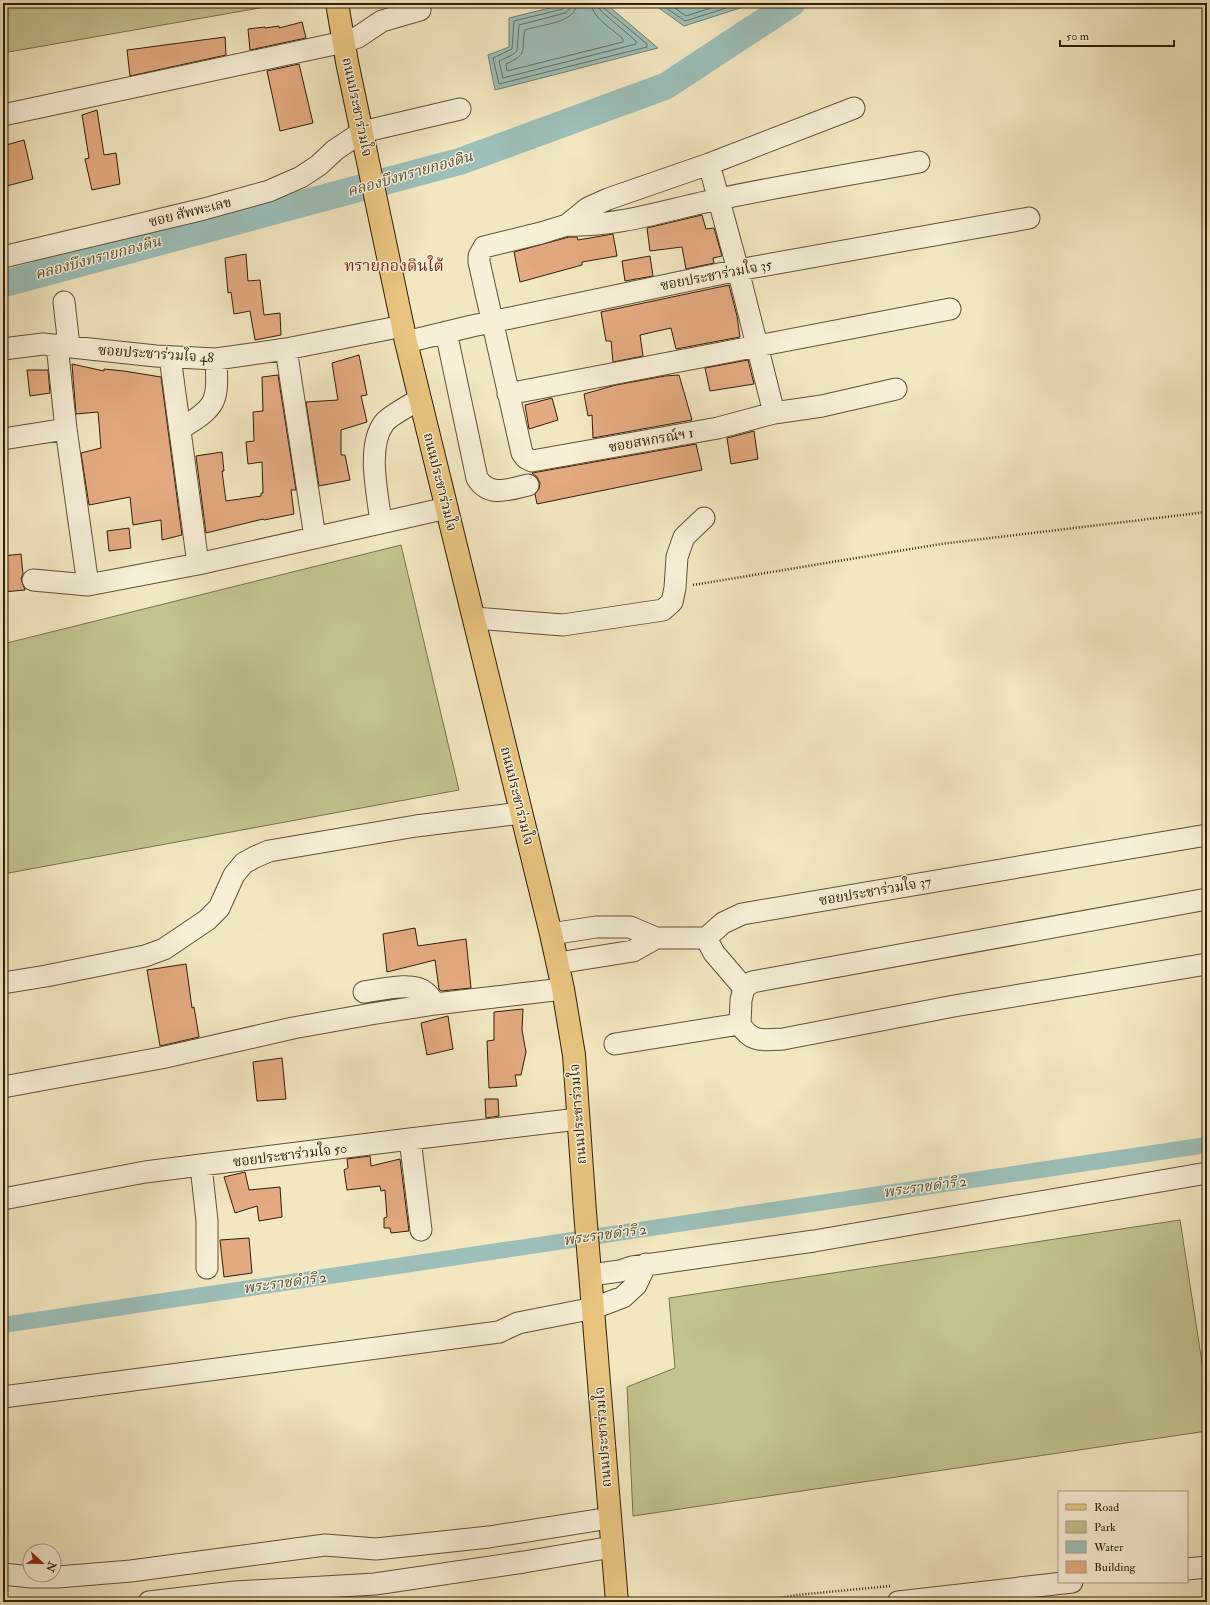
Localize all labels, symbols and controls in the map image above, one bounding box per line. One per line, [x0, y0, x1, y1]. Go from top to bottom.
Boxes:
scale bar [1060, 22, 1174, 48]
text: 50 m [1066, 29, 1090, 44]
street label: ถนนประชาร่วมใจ [338, 55, 378, 158]
water label: คลองบึงทรายกองดิน [345, 147, 475, 201]
street label: ซอย สัพพะเลข [147, 194, 233, 230]
water label: คลองบึงทรายกองดิน [33, 232, 163, 284]
street label: ซอยประชาร่วมใจ 35 [658, 254, 774, 294]
district label: ทรายกองดินใต้ [344, 255, 444, 276]
street label: ซอยประชาร่วมใจ 48 [98, 339, 215, 367]
street label: ซอยสหกรณ์ฯ 1 [607, 423, 695, 456]
street label: ถนนประชาร่วมใจ [420, 430, 462, 533]
street label: ถนนประชาร่วมใจ [497, 744, 539, 847]
street label: ซอยประชาร่วมใจ 37 [817, 871, 933, 909]
street label: ถนนประชาร่วมใจ [564, 1063, 590, 1165]
street label: ซอยประชาร่วมใจ 50 [232, 1138, 348, 1170]
water label: พระราชดำริ 2 [882, 1172, 968, 1202]
water label: พระราชดำริ 2 [562, 1220, 648, 1250]
water label: พระราชดำริ 2 [242, 1268, 328, 1298]
street label: ถนนประชาร่วมใจ [589, 1386, 615, 1488]
legend [1058, 1491, 1188, 1583]
text: Road [1094, 1500, 1119, 1515]
text: Park [1094, 1520, 1116, 1535]
text: Water [1093, 1540, 1124, 1555]
north arrow [22, 1543, 62, 1583]
text: N [43, 1559, 59, 1575]
text: Building [1094, 1560, 1137, 1575]

